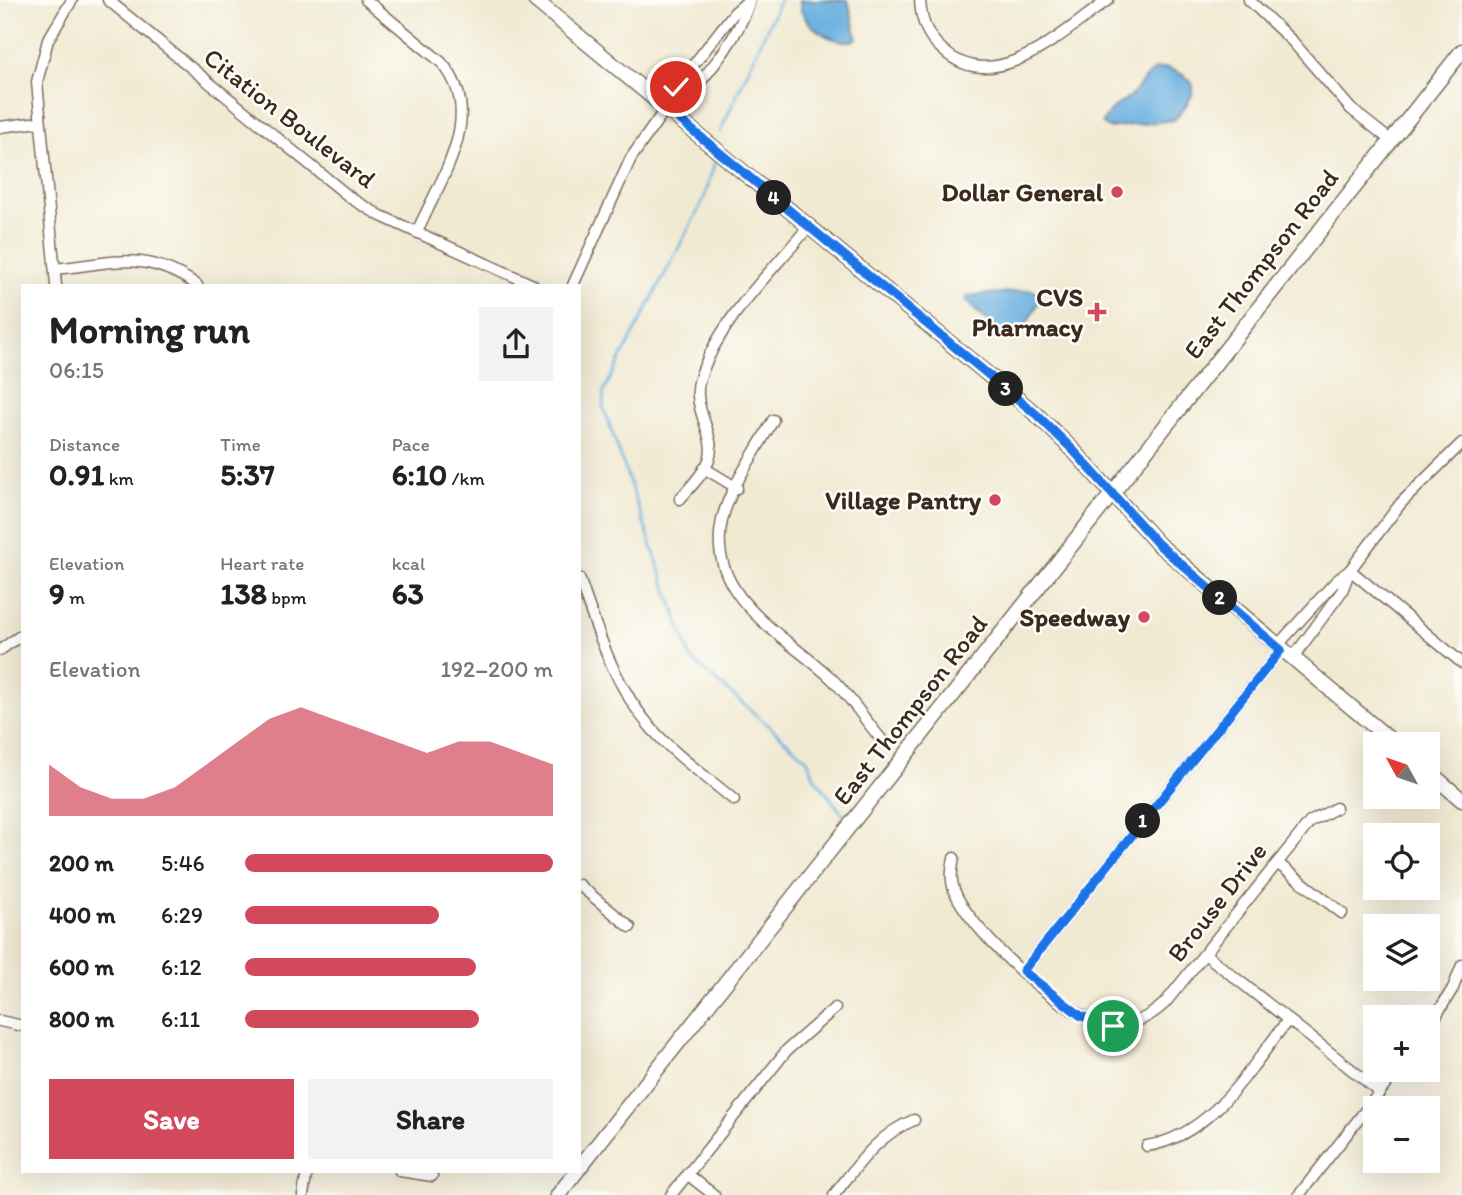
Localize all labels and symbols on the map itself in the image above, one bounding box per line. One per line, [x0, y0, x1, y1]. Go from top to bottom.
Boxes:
street label: Citation Boulevard [197, 41, 383, 196]
pin [646, 57, 706, 117]
street label: East Thompson Road [1177, 163, 1345, 365]
place label: Dollar General [941, 176, 1104, 208]
pin: 4 [756, 180, 792, 216]
marker: Dollar General [1109, 184, 1125, 200]
place label: CVS Pharmacy [972, 281, 1084, 343]
marker: CVS Pharmacy [1089, 304, 1105, 320]
pin: 3 [988, 372, 1024, 406]
place label: Village Pantry [825, 484, 982, 516]
marker: Village Pantry [987, 492, 1003, 508]
pin: 2 [1202, 580, 1238, 616]
place label: Speedway [1020, 601, 1131, 633]
street label: East Thompson Road [826, 609, 994, 811]
marker: Speedway [1136, 609, 1152, 625]
north arrow [1363, 732, 1440, 808]
pin: 1 [1126, 804, 1160, 838]
street label: Brouse Drive [1160, 836, 1274, 968]
pin [1083, 996, 1143, 1056]

